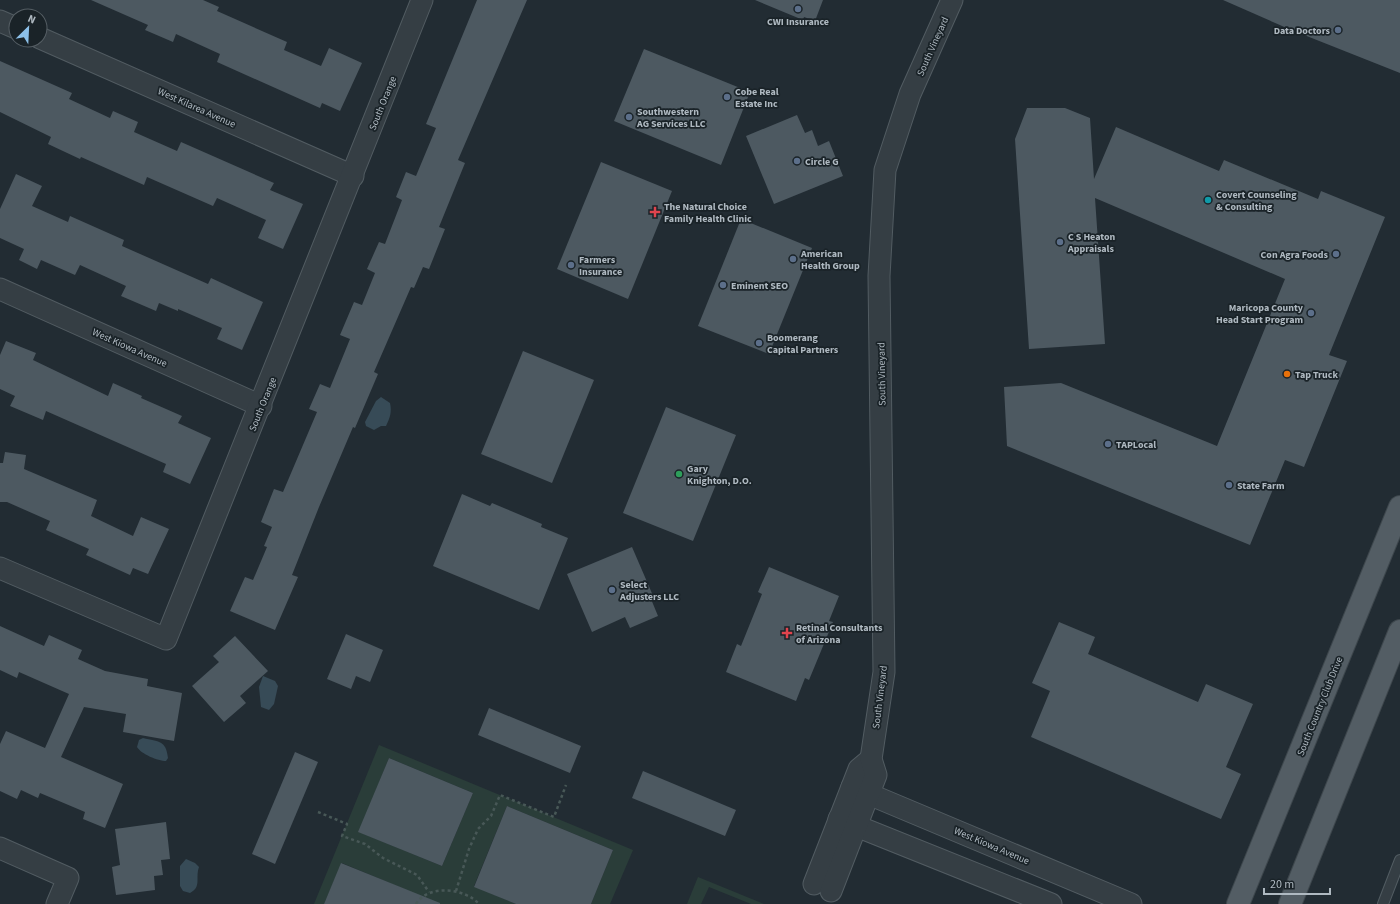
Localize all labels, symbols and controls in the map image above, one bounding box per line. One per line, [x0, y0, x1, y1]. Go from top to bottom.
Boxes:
marker: CWI Insurance [793, 4, 803, 14]
north arrow [8, 8, 48, 48]
text: N [25, 11, 38, 28]
place label: CWI Insurance [767, 15, 829, 29]
street label: South Vineyard [914, 15, 952, 78]
place label: Data Doctors [1274, 24, 1331, 38]
marker: Data Doctors [1333, 25, 1343, 35]
street label: South Orange [366, 74, 400, 133]
street label: West Kilarea Avenue [155, 84, 238, 131]
place label: Cobe Real Estate Inc [735, 85, 779, 111]
marker: Cobe Real Estate Inc [722, 92, 732, 102]
place label: Southwestern AG Services LLC [636, 105, 706, 131]
marker: Southwestern AG Services LLC [624, 112, 634, 122]
place label: Circle G [805, 155, 839, 169]
marker: Circle G [792, 156, 802, 166]
place label: Covert Counseling & Consulting [1216, 188, 1297, 214]
marker: Covert Counseling & Consulting [1203, 195, 1213, 205]
place label: The Natural Choice Family Health Clinic [664, 200, 752, 226]
marker: The Natural Choice Family Health Clinic [649, 206, 661, 218]
place label: C S Heaton Appraisals [1067, 230, 1115, 256]
marker: C S Heaton Appraisals [1055, 237, 1065, 247]
place label: American Health Group [800, 247, 860, 273]
place label: Con Agra Foods [1261, 248, 1329, 262]
marker: Con Agra Foods [1331, 249, 1341, 259]
place label: Farmers Insurance [579, 253, 622, 279]
marker: American Health Group [788, 254, 798, 264]
marker: Farmers Insurance [566, 260, 576, 270]
place label: Eminent SEO [731, 279, 788, 293]
marker: Eminent SEO [718, 280, 728, 290]
place label: Maricopa County Head Start Program [1216, 301, 1304, 327]
marker: Maricopa County Head Start Program [1306, 308, 1316, 318]
street label: West Kiowa Avenue [90, 325, 169, 371]
place label: Boomerang Capital Partners [767, 331, 839, 357]
marker: Boomerang Capital Partners [754, 338, 764, 348]
street label: South Vineyard [874, 342, 890, 406]
place label: Tap Truck [1295, 368, 1338, 382]
marker: Tap Truck [1282, 369, 1292, 379]
street label: South Orange [246, 375, 280, 434]
place label: TAPLocal [1116, 438, 1156, 452]
marker: TAPLocal [1103, 439, 1113, 449]
place label: Gary Knighton, D.O. [687, 462, 752, 488]
marker: Gary Knighton, D.O. [674, 469, 684, 479]
place label: State Farm [1237, 479, 1285, 493]
marker: State Farm [1224, 480, 1234, 490]
place label: Select Adjusters LLC [619, 578, 679, 604]
marker: Select Adjusters LLC [607, 585, 617, 595]
place label: Retinal Consultants of Arizona [796, 621, 883, 647]
marker: Retinal Consultants of Arizona [781, 627, 793, 639]
street label: South Country Club Drive [1294, 655, 1346, 758]
street label: South Vineyard [869, 665, 891, 730]
street label: West Kiowa Avenue [952, 824, 1032, 868]
scale bar [1264, 870, 1330, 896]
text: 20 m [1270, 876, 1294, 893]

